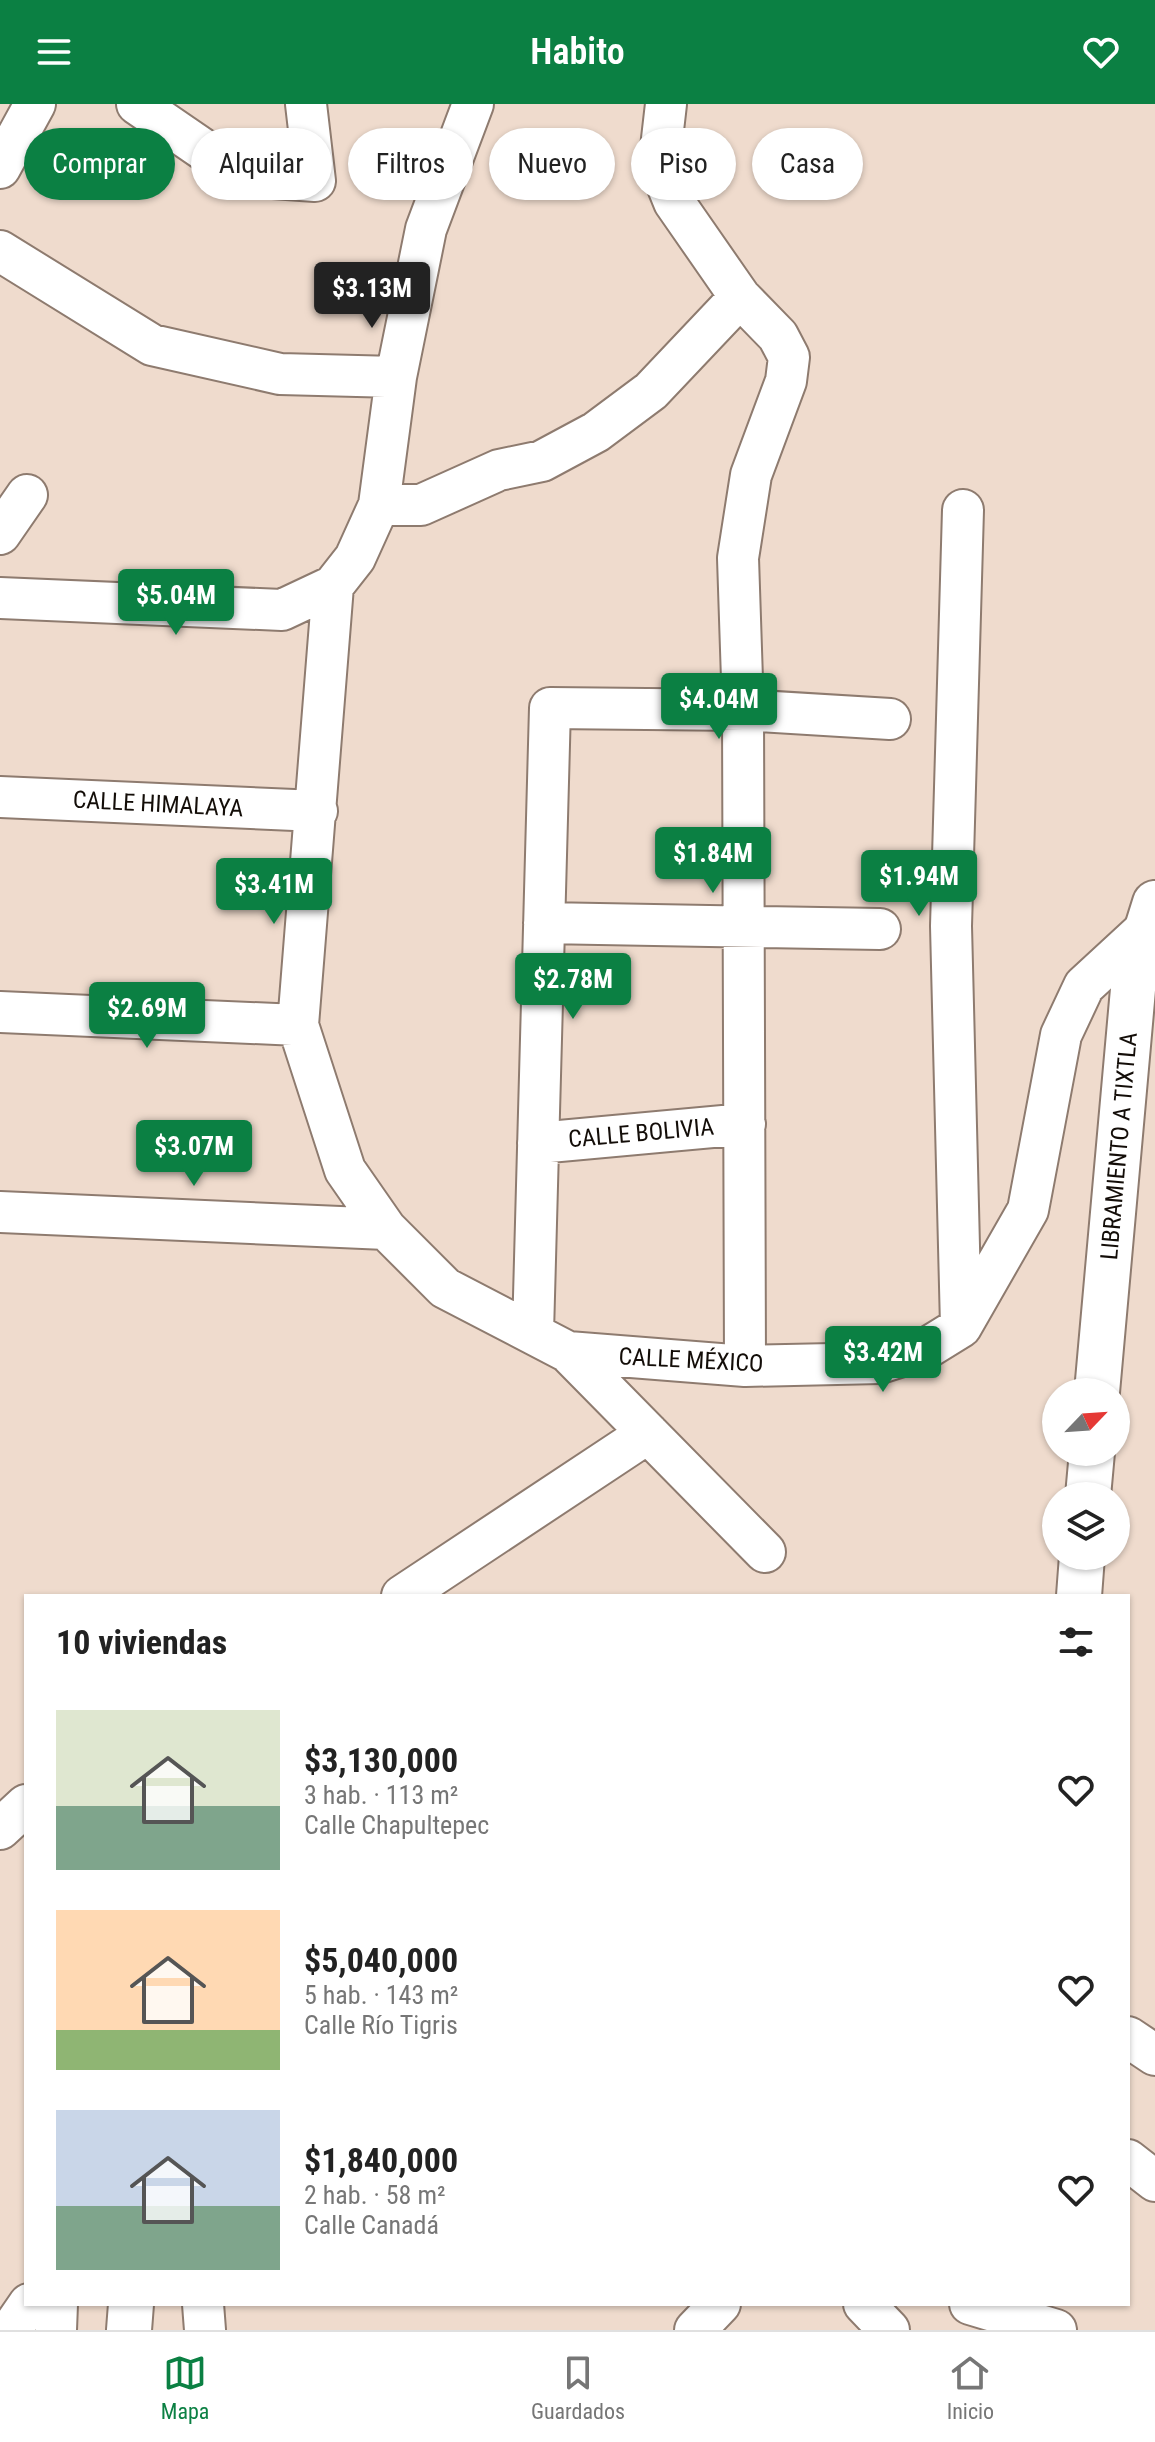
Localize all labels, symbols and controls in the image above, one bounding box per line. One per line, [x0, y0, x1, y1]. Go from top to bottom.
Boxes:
icon: menu [32, 30, 76, 74]
icon: heart [1079, 30, 1123, 74]
text: Habito [530, 31, 625, 73]
chip: Comprar [24, 128, 175, 200]
chip: Alquilar [191, 128, 332, 200]
chip: Filtros [348, 128, 473, 200]
chip: Nuevo [489, 128, 615, 200]
chip: Piso [631, 128, 736, 200]
chip: Casa [752, 128, 863, 200]
pin: $3.13M [307, 262, 437, 330]
text: $3.13M [332, 273, 412, 303]
pin: $5.04M [111, 569, 241, 637]
text: $5.04M [136, 580, 216, 610]
pin: $4.04M [654, 673, 784, 741]
text: $4.04M [679, 684, 759, 714]
street label: CALLE HIMALAYA [72, 786, 244, 822]
pin: $1.84M [648, 827, 778, 895]
text: $1.84M [673, 838, 753, 868]
pin: $1.94M [854, 850, 984, 918]
pin: $3.41M [209, 858, 339, 926]
text: $1.94M [879, 861, 959, 891]
text: $3.41M [234, 869, 314, 899]
pin: $2.78M [508, 953, 638, 1021]
text: $2.78M [533, 964, 613, 994]
pin: $2.69M [82, 982, 212, 1050]
text: $2.69M [107, 993, 187, 1023]
street label: LIBRAMIENTO A TIXTLA [1095, 1031, 1143, 1261]
street label: CALLE BOLIVIA [567, 1113, 715, 1153]
pin: $3.07M [129, 1120, 259, 1188]
text: $3.07M [154, 1131, 234, 1161]
pin: $3.42M [818, 1326, 948, 1394]
text: $3.42M [843, 1337, 923, 1367]
street label: CALLE MÉXICO [618, 1342, 764, 1378]
north arrow [1042, 1378, 1130, 1466]
map controls [1042, 1378, 1130, 1570]
button: layers [1042, 1482, 1130, 1570]
icon: filters [1054, 1620, 1098, 1664]
text: 10 viviendas [56, 1622, 227, 1662]
text: $3,130,000 [304, 1740, 458, 1780]
icon: home [120, 1742, 216, 1838]
icon: heart [1054, 1768, 1098, 1812]
text: 3 hab. · 113 m² [304, 1780, 458, 1810]
text: Calle Chapultepec [304, 1810, 489, 1840]
text: $5,040,000 [304, 1940, 458, 1980]
icon: home [120, 1942, 216, 2038]
icon: heart [1054, 1968, 1098, 2012]
text: 5 hab. · 143 m² [304, 1980, 458, 2010]
text: Calle Río Tigris [304, 2010, 458, 2040]
text: $1,840,000 [304, 2140, 458, 2180]
icon: home [120, 2142, 216, 2238]
icon: heart [1054, 2168, 1098, 2212]
text: 2 hab. · 58 m² [304, 2180, 446, 2210]
text: Calle Canadá [304, 2210, 439, 2240]
tab: Mapa [161, 2351, 209, 2424]
tab: Guardados [531, 2351, 625, 2424]
tab: Inicio [947, 2351, 994, 2424]

